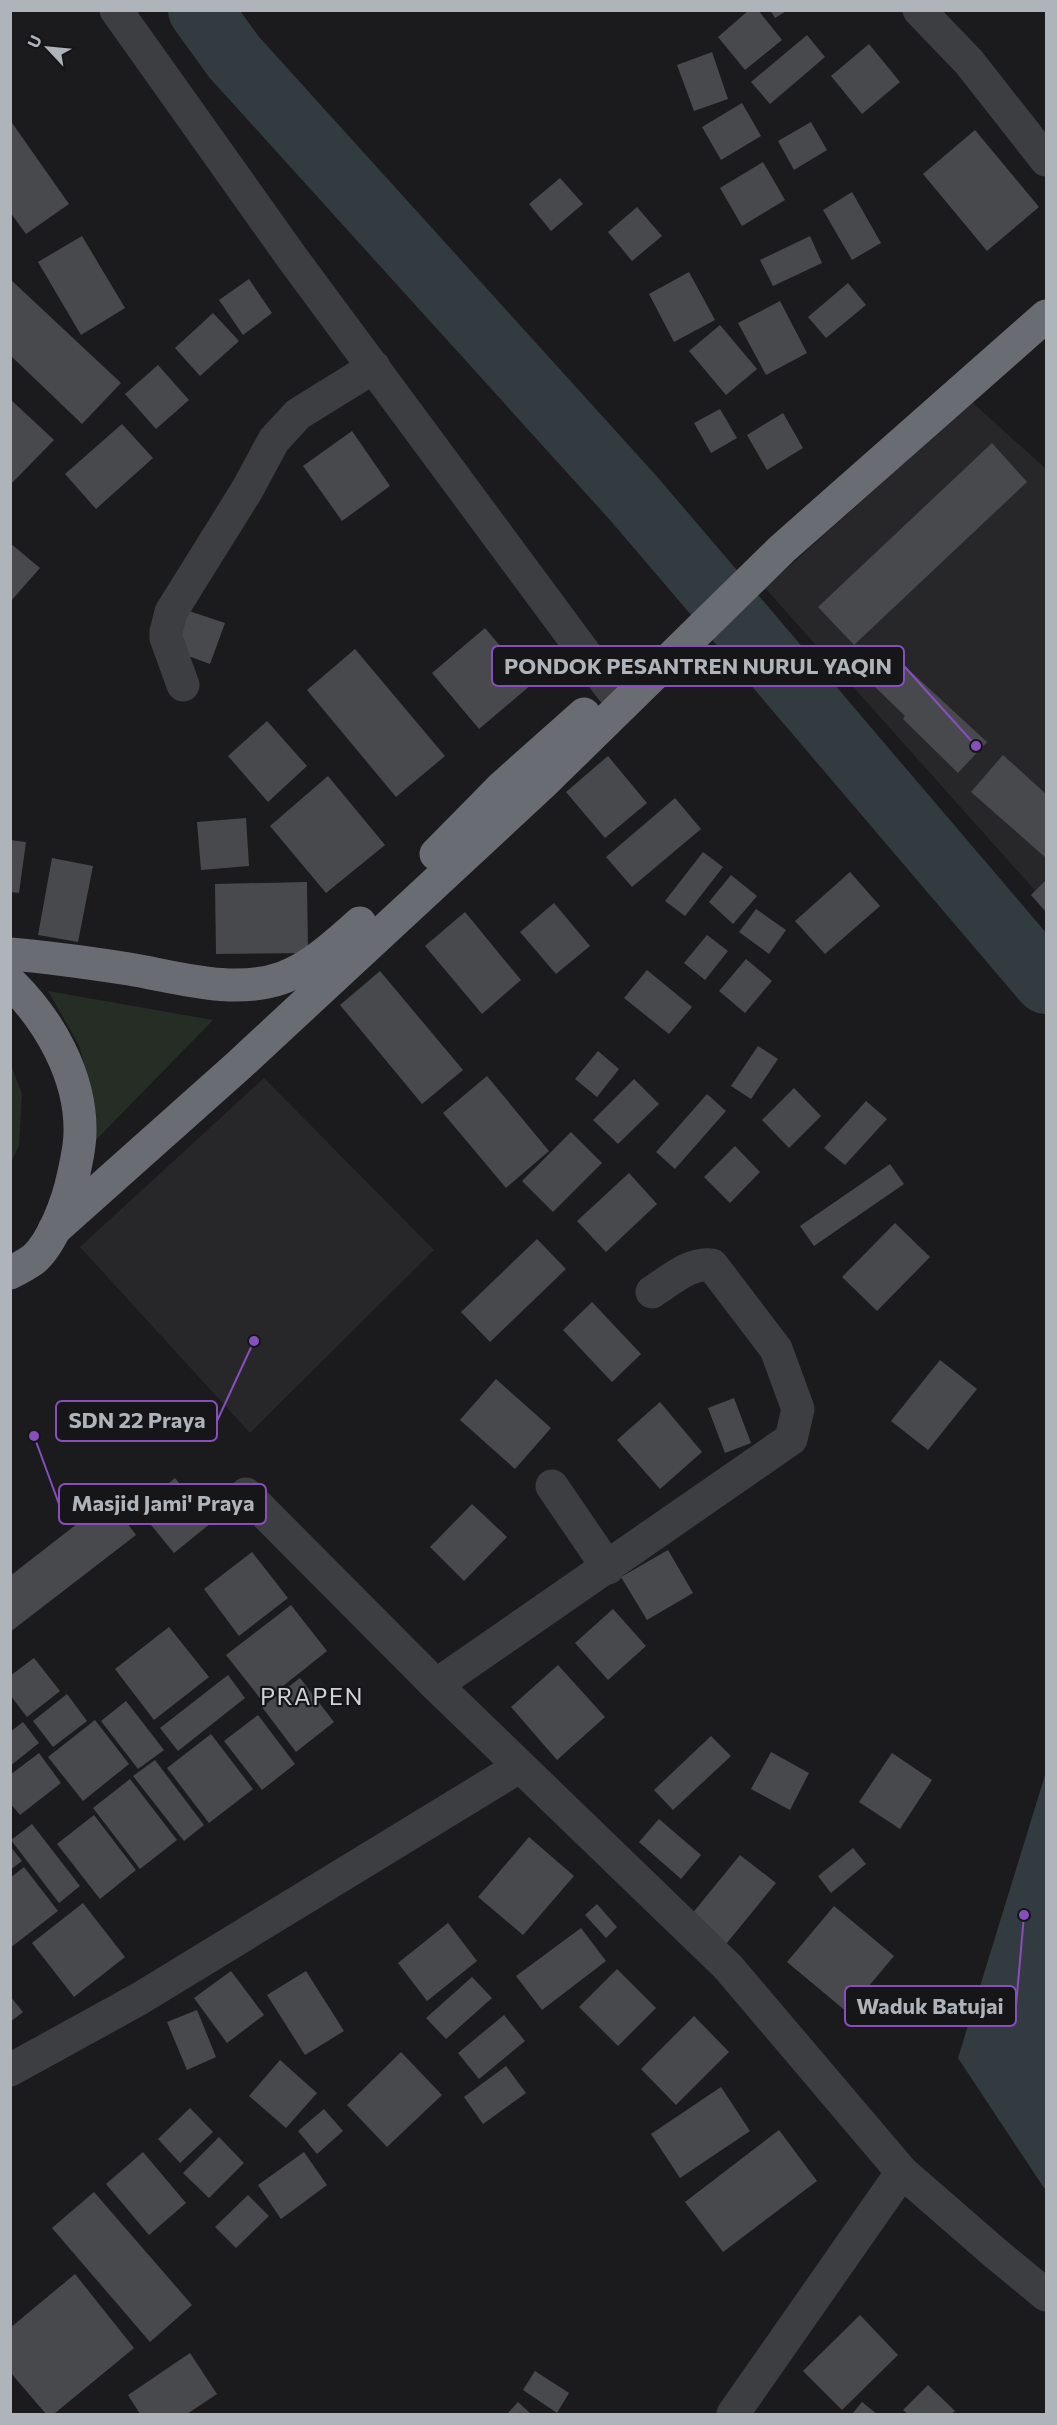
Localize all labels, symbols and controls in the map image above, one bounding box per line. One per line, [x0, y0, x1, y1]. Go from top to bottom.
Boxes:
north arrow [18, 18, 78, 78]
text: U [23, 32, 45, 51]
callout: PONDOK PESANTREN NURUL YAQIN [492, 646, 904, 686]
text: PONDOK PESANTREN NURUL YAQIN [504, 652, 892, 679]
callout: SDN 22 Praya [56, 1401, 217, 1441]
text: SDN 22 Praya [68, 1406, 206, 1433]
callout: Masjid Jami' Praya [59, 1484, 266, 1524]
text: Masjid Jami' Praya [71, 1489, 255, 1516]
district label: PRAPEN [260, 1681, 364, 1710]
callout: Waduk Batujai [845, 1986, 1016, 2026]
text: Waduk Batujai [856, 1992, 1004, 2019]

